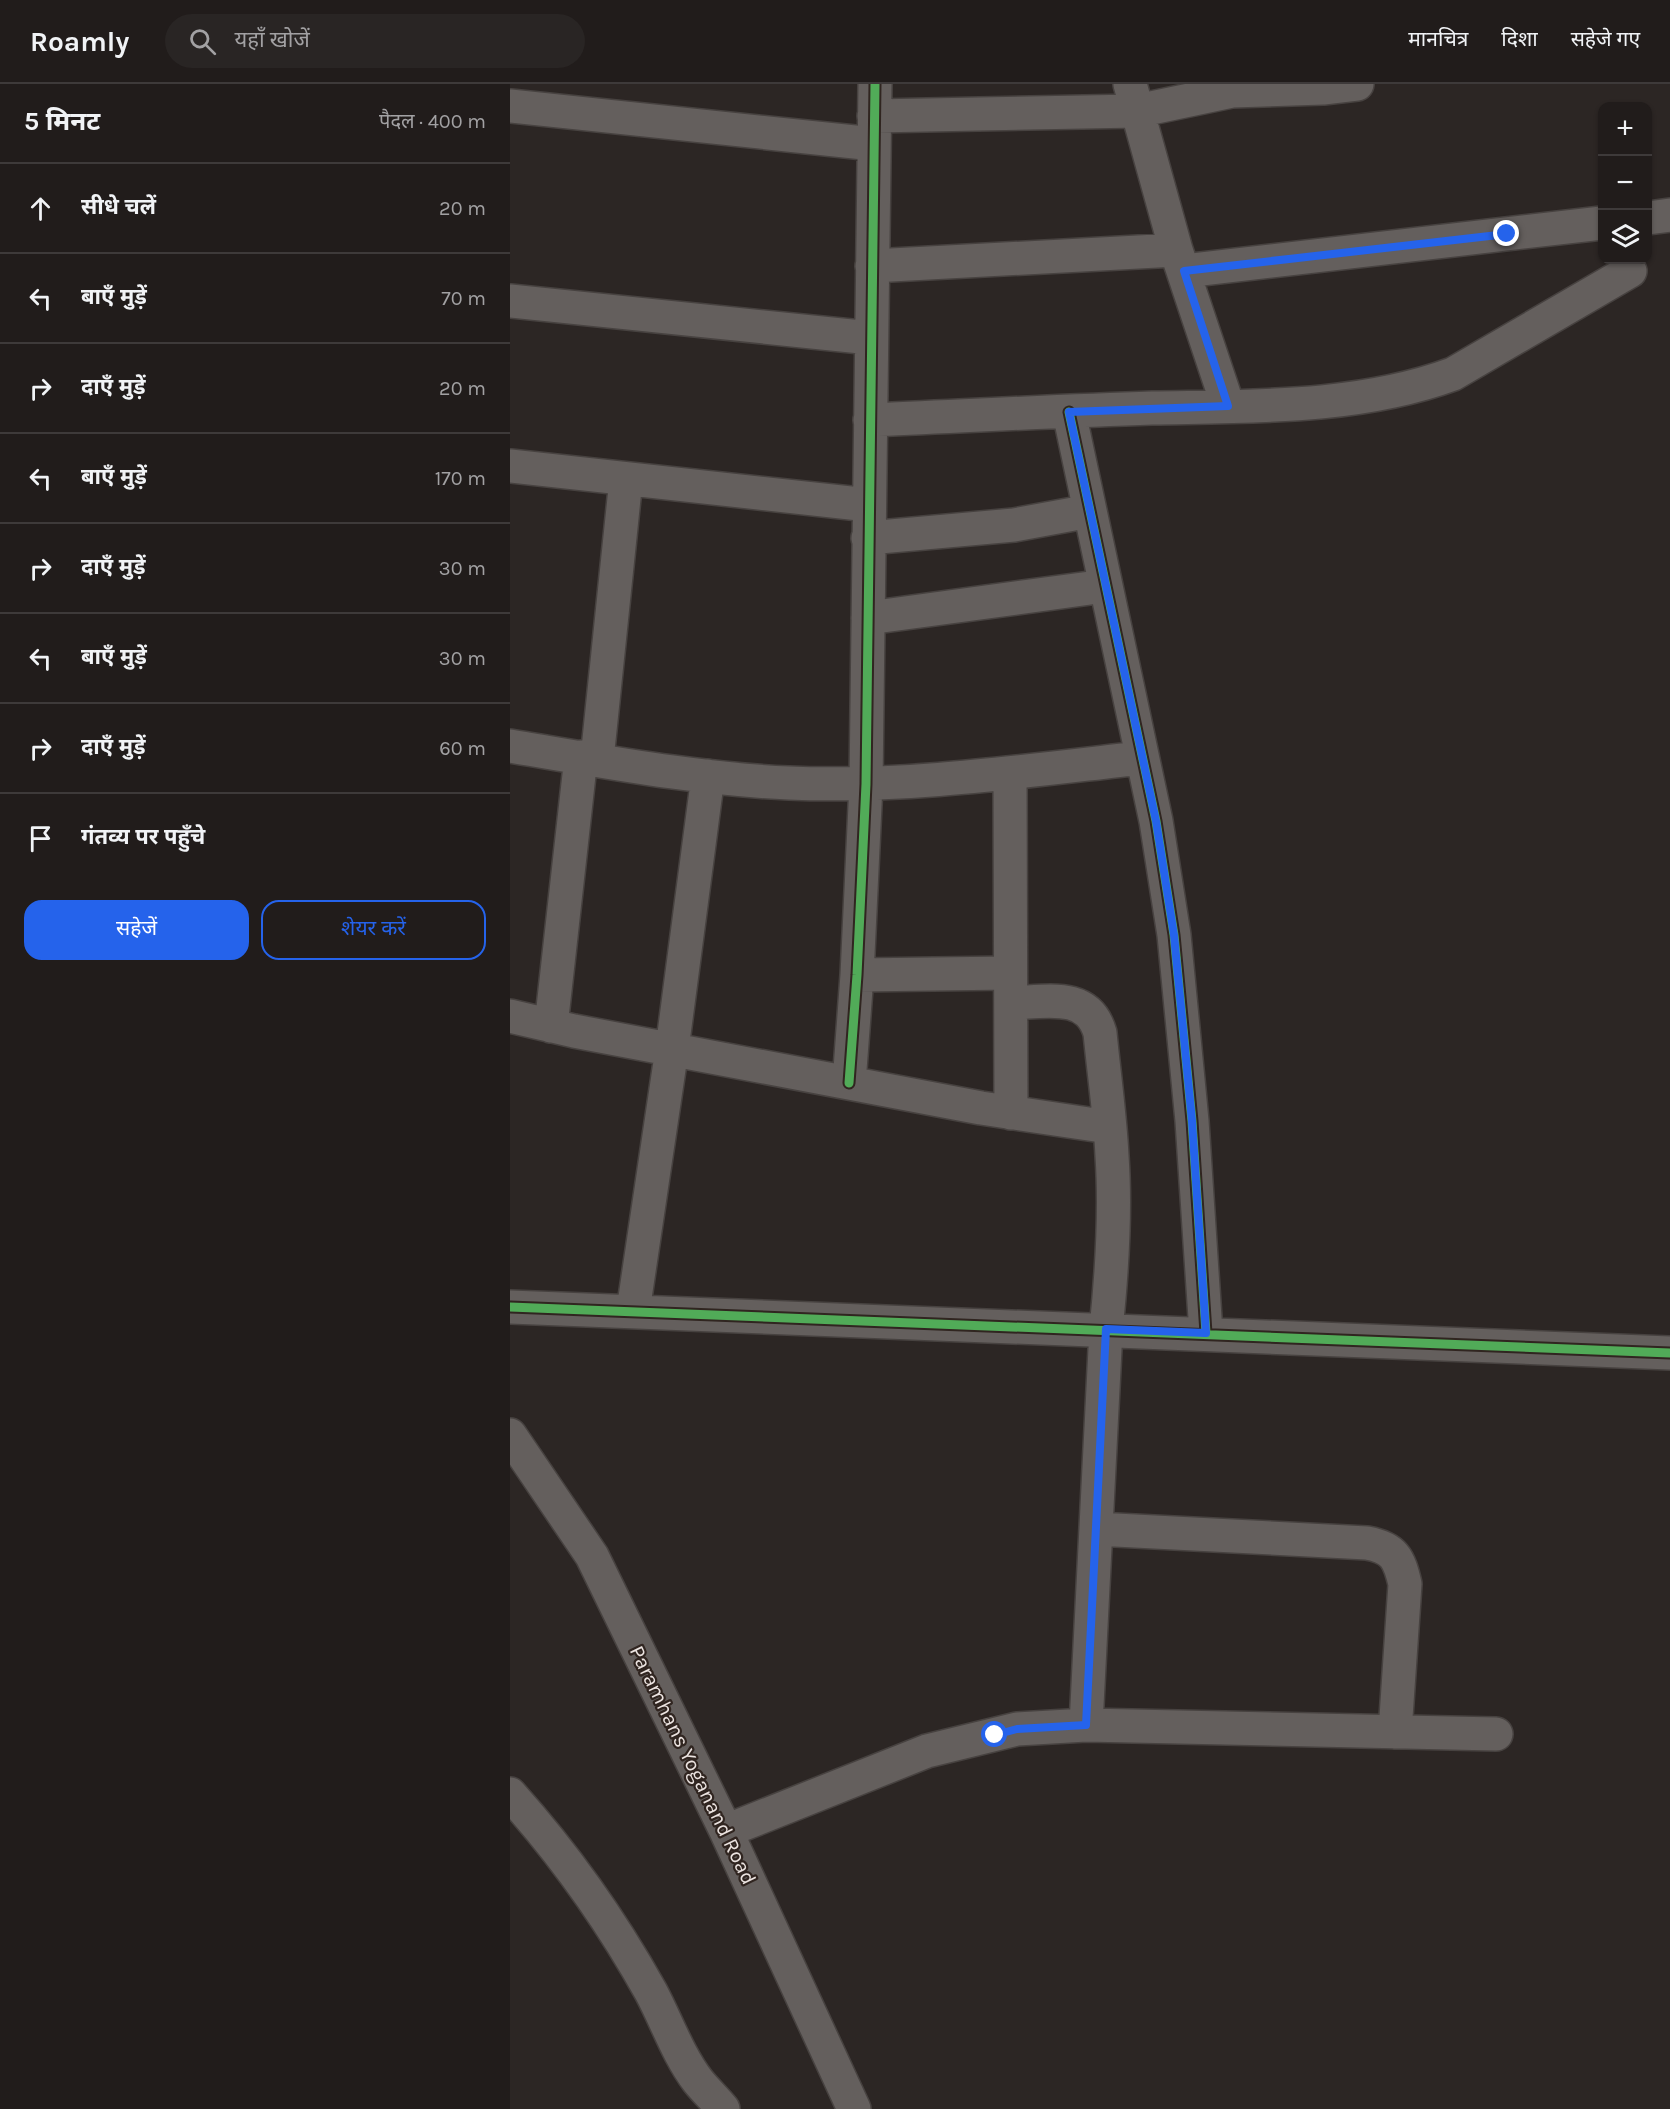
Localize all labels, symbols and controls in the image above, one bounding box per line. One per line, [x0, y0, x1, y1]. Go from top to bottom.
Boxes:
search box [165, 14, 585, 68]
text: Roamly [30, 25, 129, 58]
icon: search [186, 25, 219, 58]
text: यहाँ खोजें [234, 27, 310, 53]
text: मानचित्र [1408, 27, 1468, 51]
text: दिशा [1501, 27, 1538, 51]
text: सहेजे गए [1571, 27, 1640, 51]
map controls [1598, 102, 1652, 264]
button: + [1598, 102, 1652, 156]
text: 5 मिनट [24, 106, 100, 137]
text: पैदल · 400 m [379, 110, 486, 133]
button: − [1598, 156, 1652, 210]
icon: ahead [24, 192, 57, 225]
text: सीधे चलें [81, 194, 156, 220]
text: 20 m [439, 197, 486, 220]
button: layers [1598, 210, 1652, 264]
route end [1493, 220, 1519, 246]
icon: left [24, 282, 57, 315]
text: बाएँ मुड़ें [81, 284, 147, 310]
text: 70 m [441, 287, 486, 310]
icon: right [24, 372, 57, 405]
text: दाएँ मुड़ें [81, 374, 146, 400]
text: 20 m [439, 377, 486, 400]
icon: left [24, 462, 57, 495]
text: बाएँ मुड़ें [81, 464, 147, 490]
text: 170 m [435, 467, 486, 490]
icon: right [24, 552, 57, 585]
text: दाएँ मुड़ें [81, 554, 146, 580]
text: 30 m [439, 557, 486, 580]
icon: left [24, 642, 57, 675]
text: बाएँ मुड़ें [81, 644, 147, 670]
text: 30 m [439, 647, 486, 670]
icon: right [24, 732, 57, 765]
text: दाएँ मुड़ें [81, 734, 146, 760]
text: 60 m [439, 737, 486, 760]
icon: arrive [24, 822, 57, 855]
text: गंतव्य पर पहुँचे [81, 824, 205, 850]
button: सहेजें [24, 900, 249, 960]
button: शेयर करें [261, 900, 486, 960]
street label: Paramhans Yoganand Road [625, 1642, 761, 1888]
route start [981, 1721, 1007, 1747]

